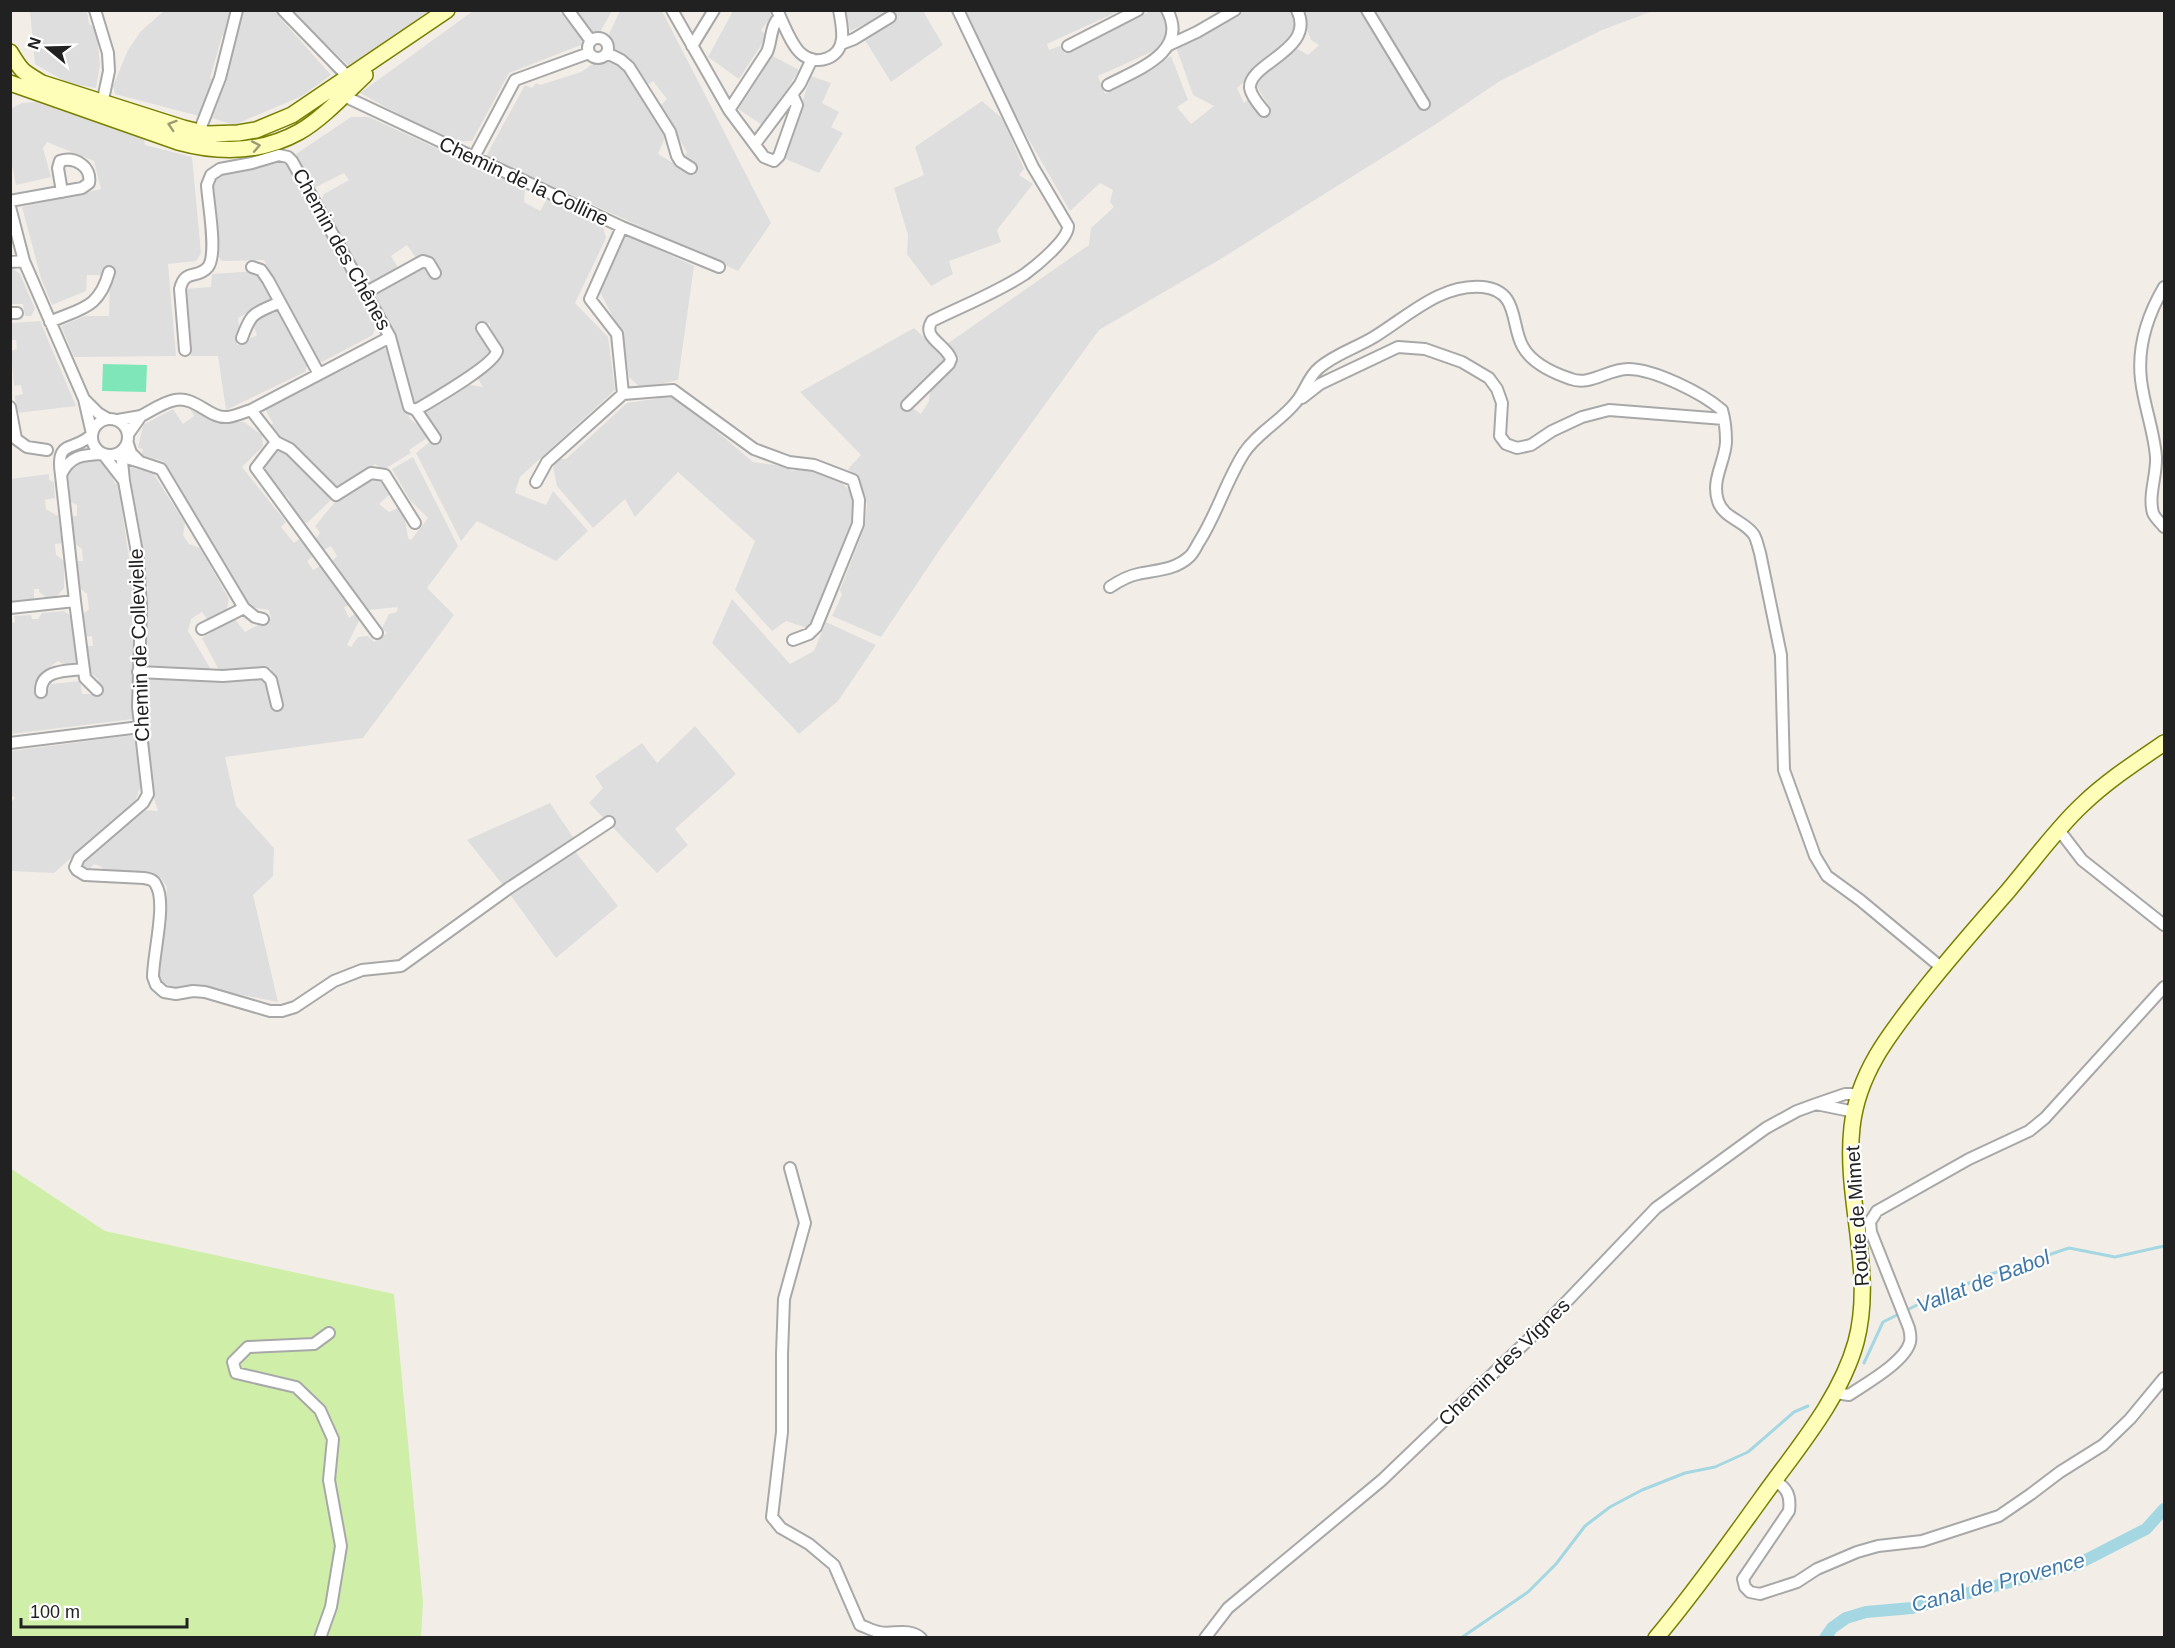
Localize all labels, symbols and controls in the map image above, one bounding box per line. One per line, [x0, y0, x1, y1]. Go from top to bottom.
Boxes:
north arrow [18, 18, 78, 78]
text: N [24, 35, 44, 52]
one-way arrow [167, 120, 178, 132]
street label: Chemin de la Colline [436, 132, 612, 230]
one-way arrow [251, 140, 261, 153]
street label: Chemin des Chênes [288, 164, 396, 334]
street label: Chemin de Collevielle [125, 548, 153, 742]
street label: Route de Mimet [1841, 1144, 1873, 1287]
water label: Vallat de Babol [1913, 1245, 2054, 1317]
street label: Chemin des Vignes [1434, 1294, 1574, 1430]
water label: Canal de Provence [1909, 1548, 2087, 1616]
scale bar [21, 1591, 188, 1629]
text: 100 m [30, 1602, 80, 1622]

